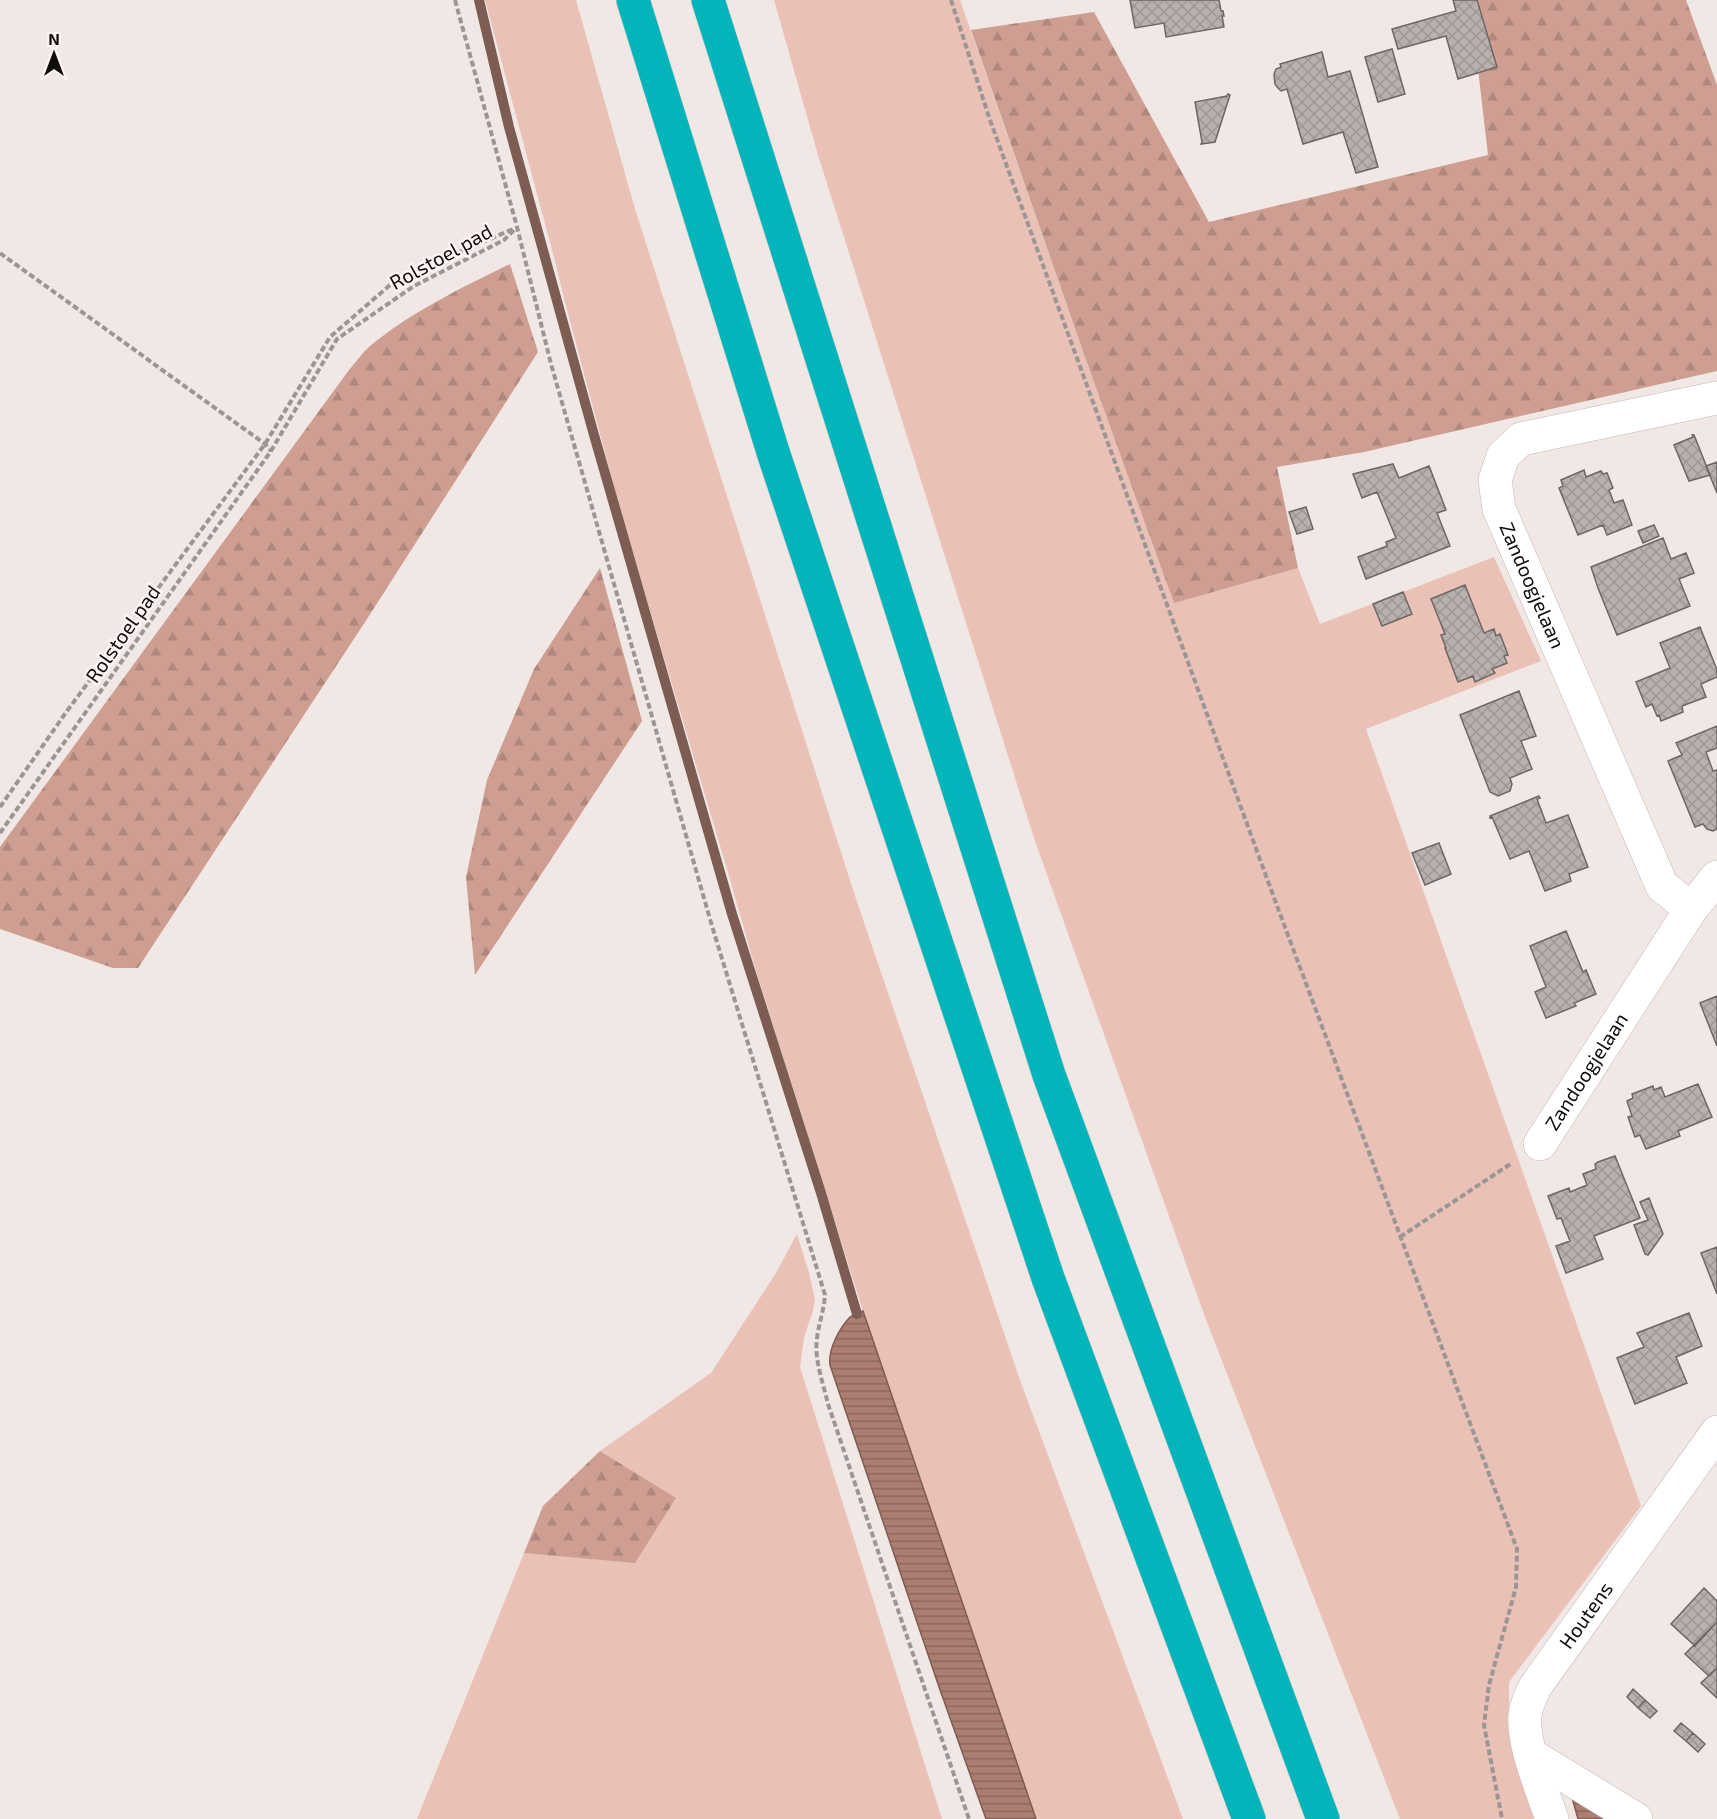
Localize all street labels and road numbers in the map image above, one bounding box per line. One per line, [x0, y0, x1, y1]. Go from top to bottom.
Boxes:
street label: Rolstoel pad [385, 218, 496, 294]
street label: Zandoogjelaan [1495, 519, 1571, 652]
street label: Rolstoel pad [80, 580, 165, 687]
street label: Zandoogjelaan [1539, 1008, 1632, 1134]
street label: Houtens [1553, 1577, 1617, 1653]

